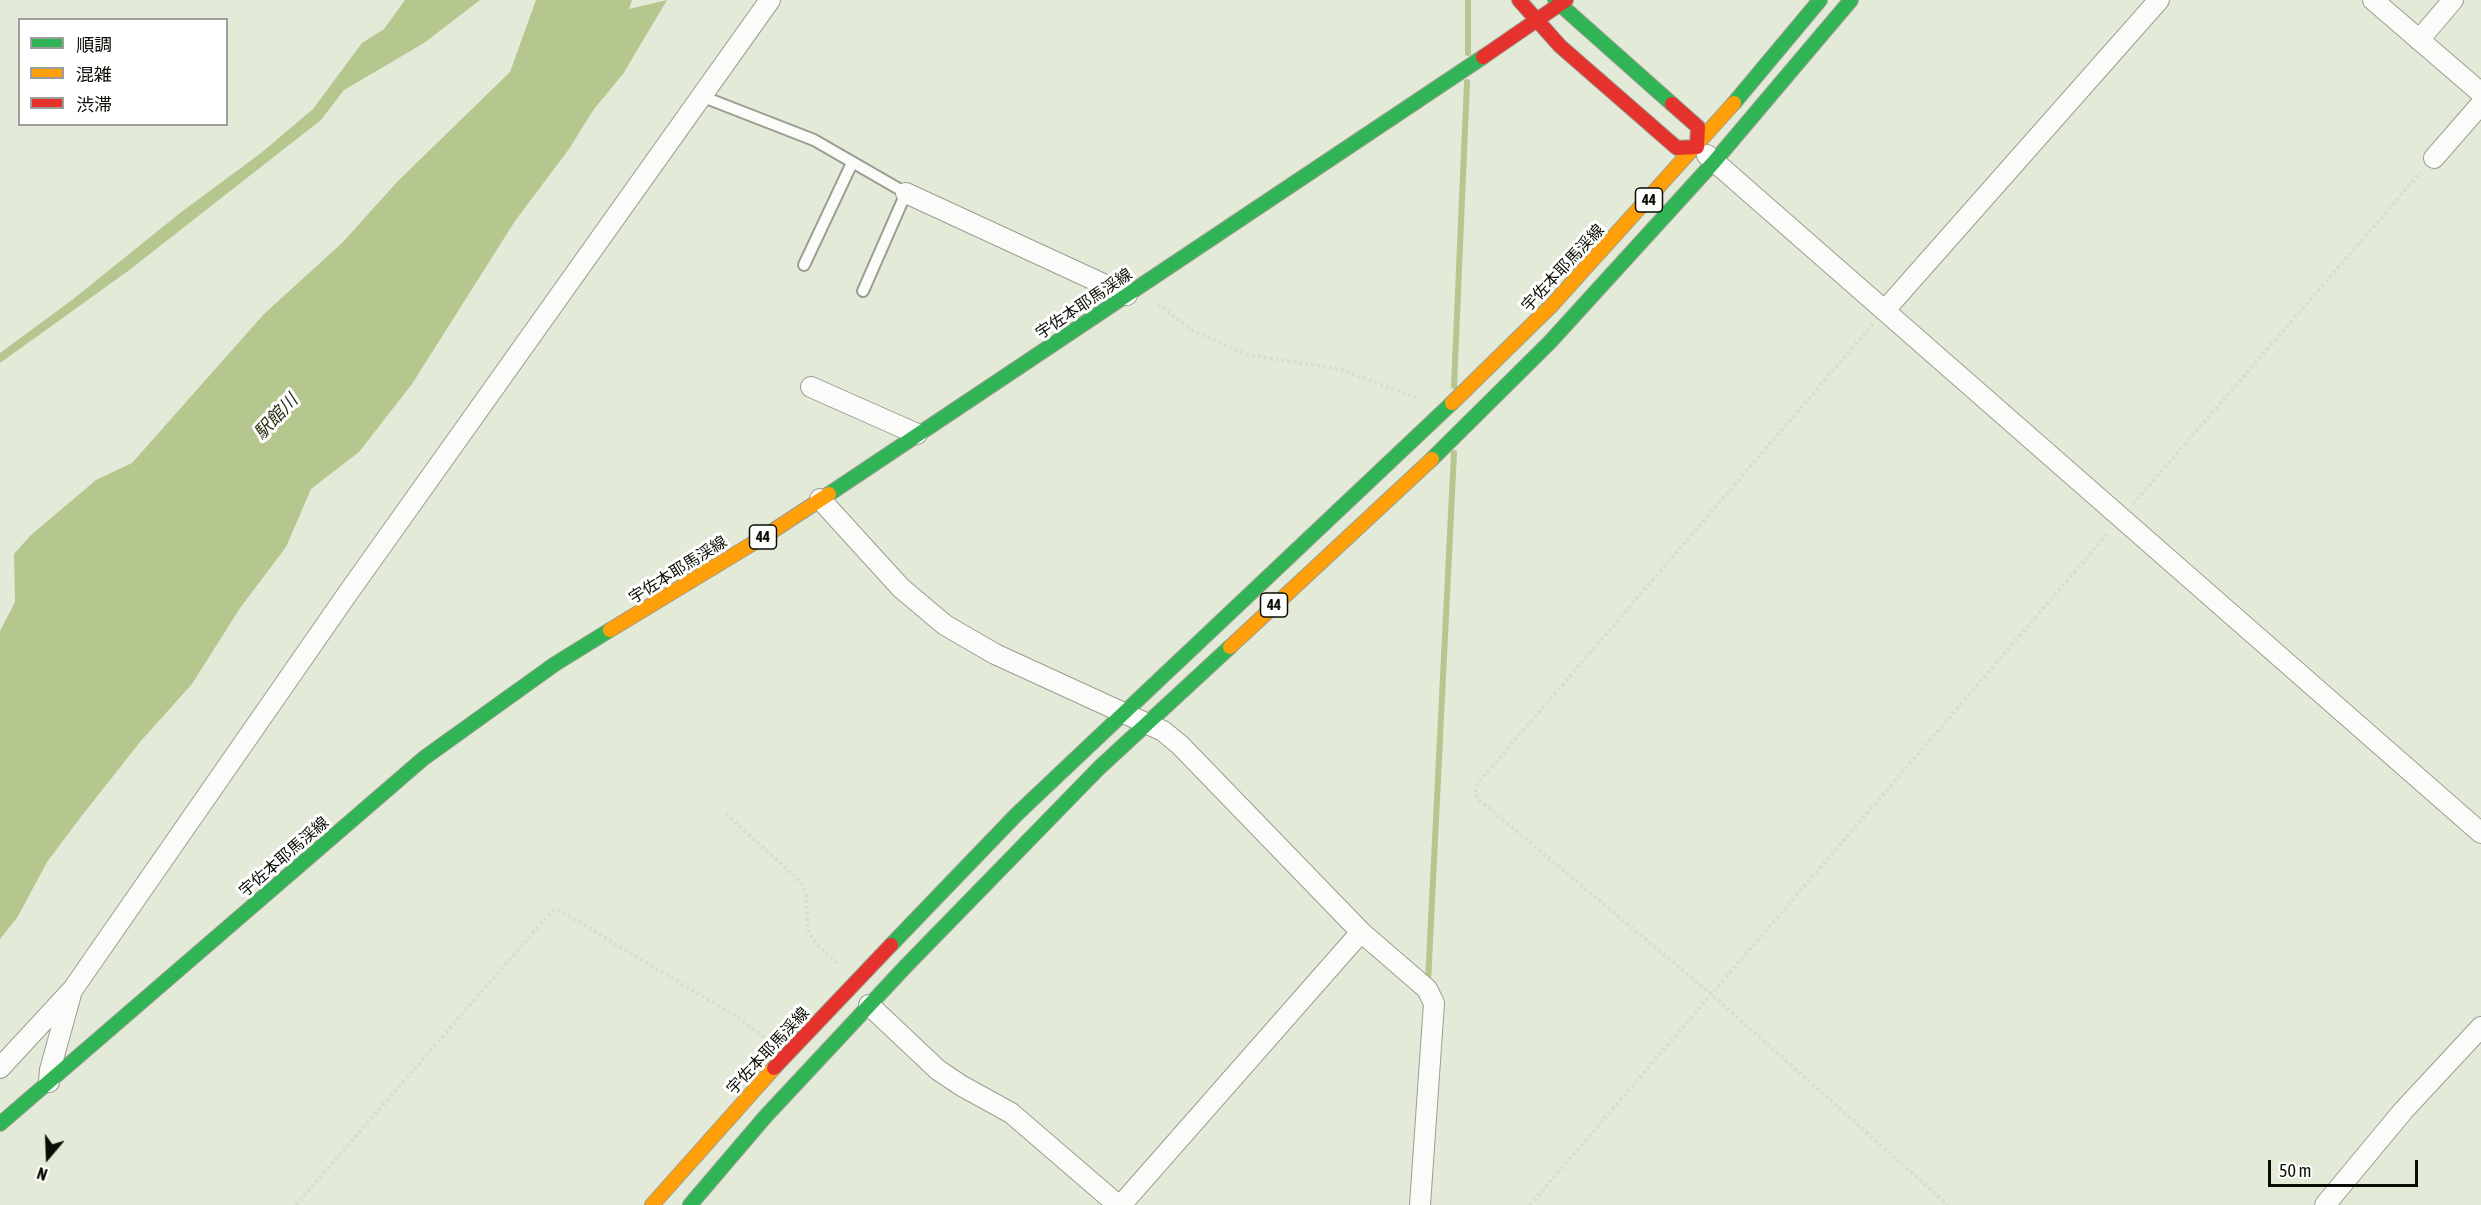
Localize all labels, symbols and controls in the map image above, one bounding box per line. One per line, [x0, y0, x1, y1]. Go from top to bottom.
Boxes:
legend [18, 18, 228, 126]
text: 順調 [76, 34, 112, 55]
text: 混雑 [76, 64, 112, 85]
text: 渋滞 [76, 94, 112, 115]
road number: 44 [1636, 188, 1662, 212]
street label: 宇佐本耶馬渓線 [1518, 220, 1608, 316]
street label: 宇佐本耶馬渓線 [1032, 265, 1136, 343]
water label: 駅館川 [250, 390, 302, 444]
road number: 44 [750, 525, 777, 549]
street label: 宇佐本耶馬渓線 [625, 532, 731, 608]
road number: 44 [1260, 593, 1288, 617]
street label: 宇佐本耶馬渓線 [235, 813, 333, 901]
street label: 宇佐本耶馬渓線 [723, 1003, 813, 1099]
north arrow [18, 1127, 78, 1187]
scale bar [2271, 1148, 2421, 1186]
text: 50 m [2279, 1160, 2311, 1181]
text: N [35, 1164, 50, 1184]

